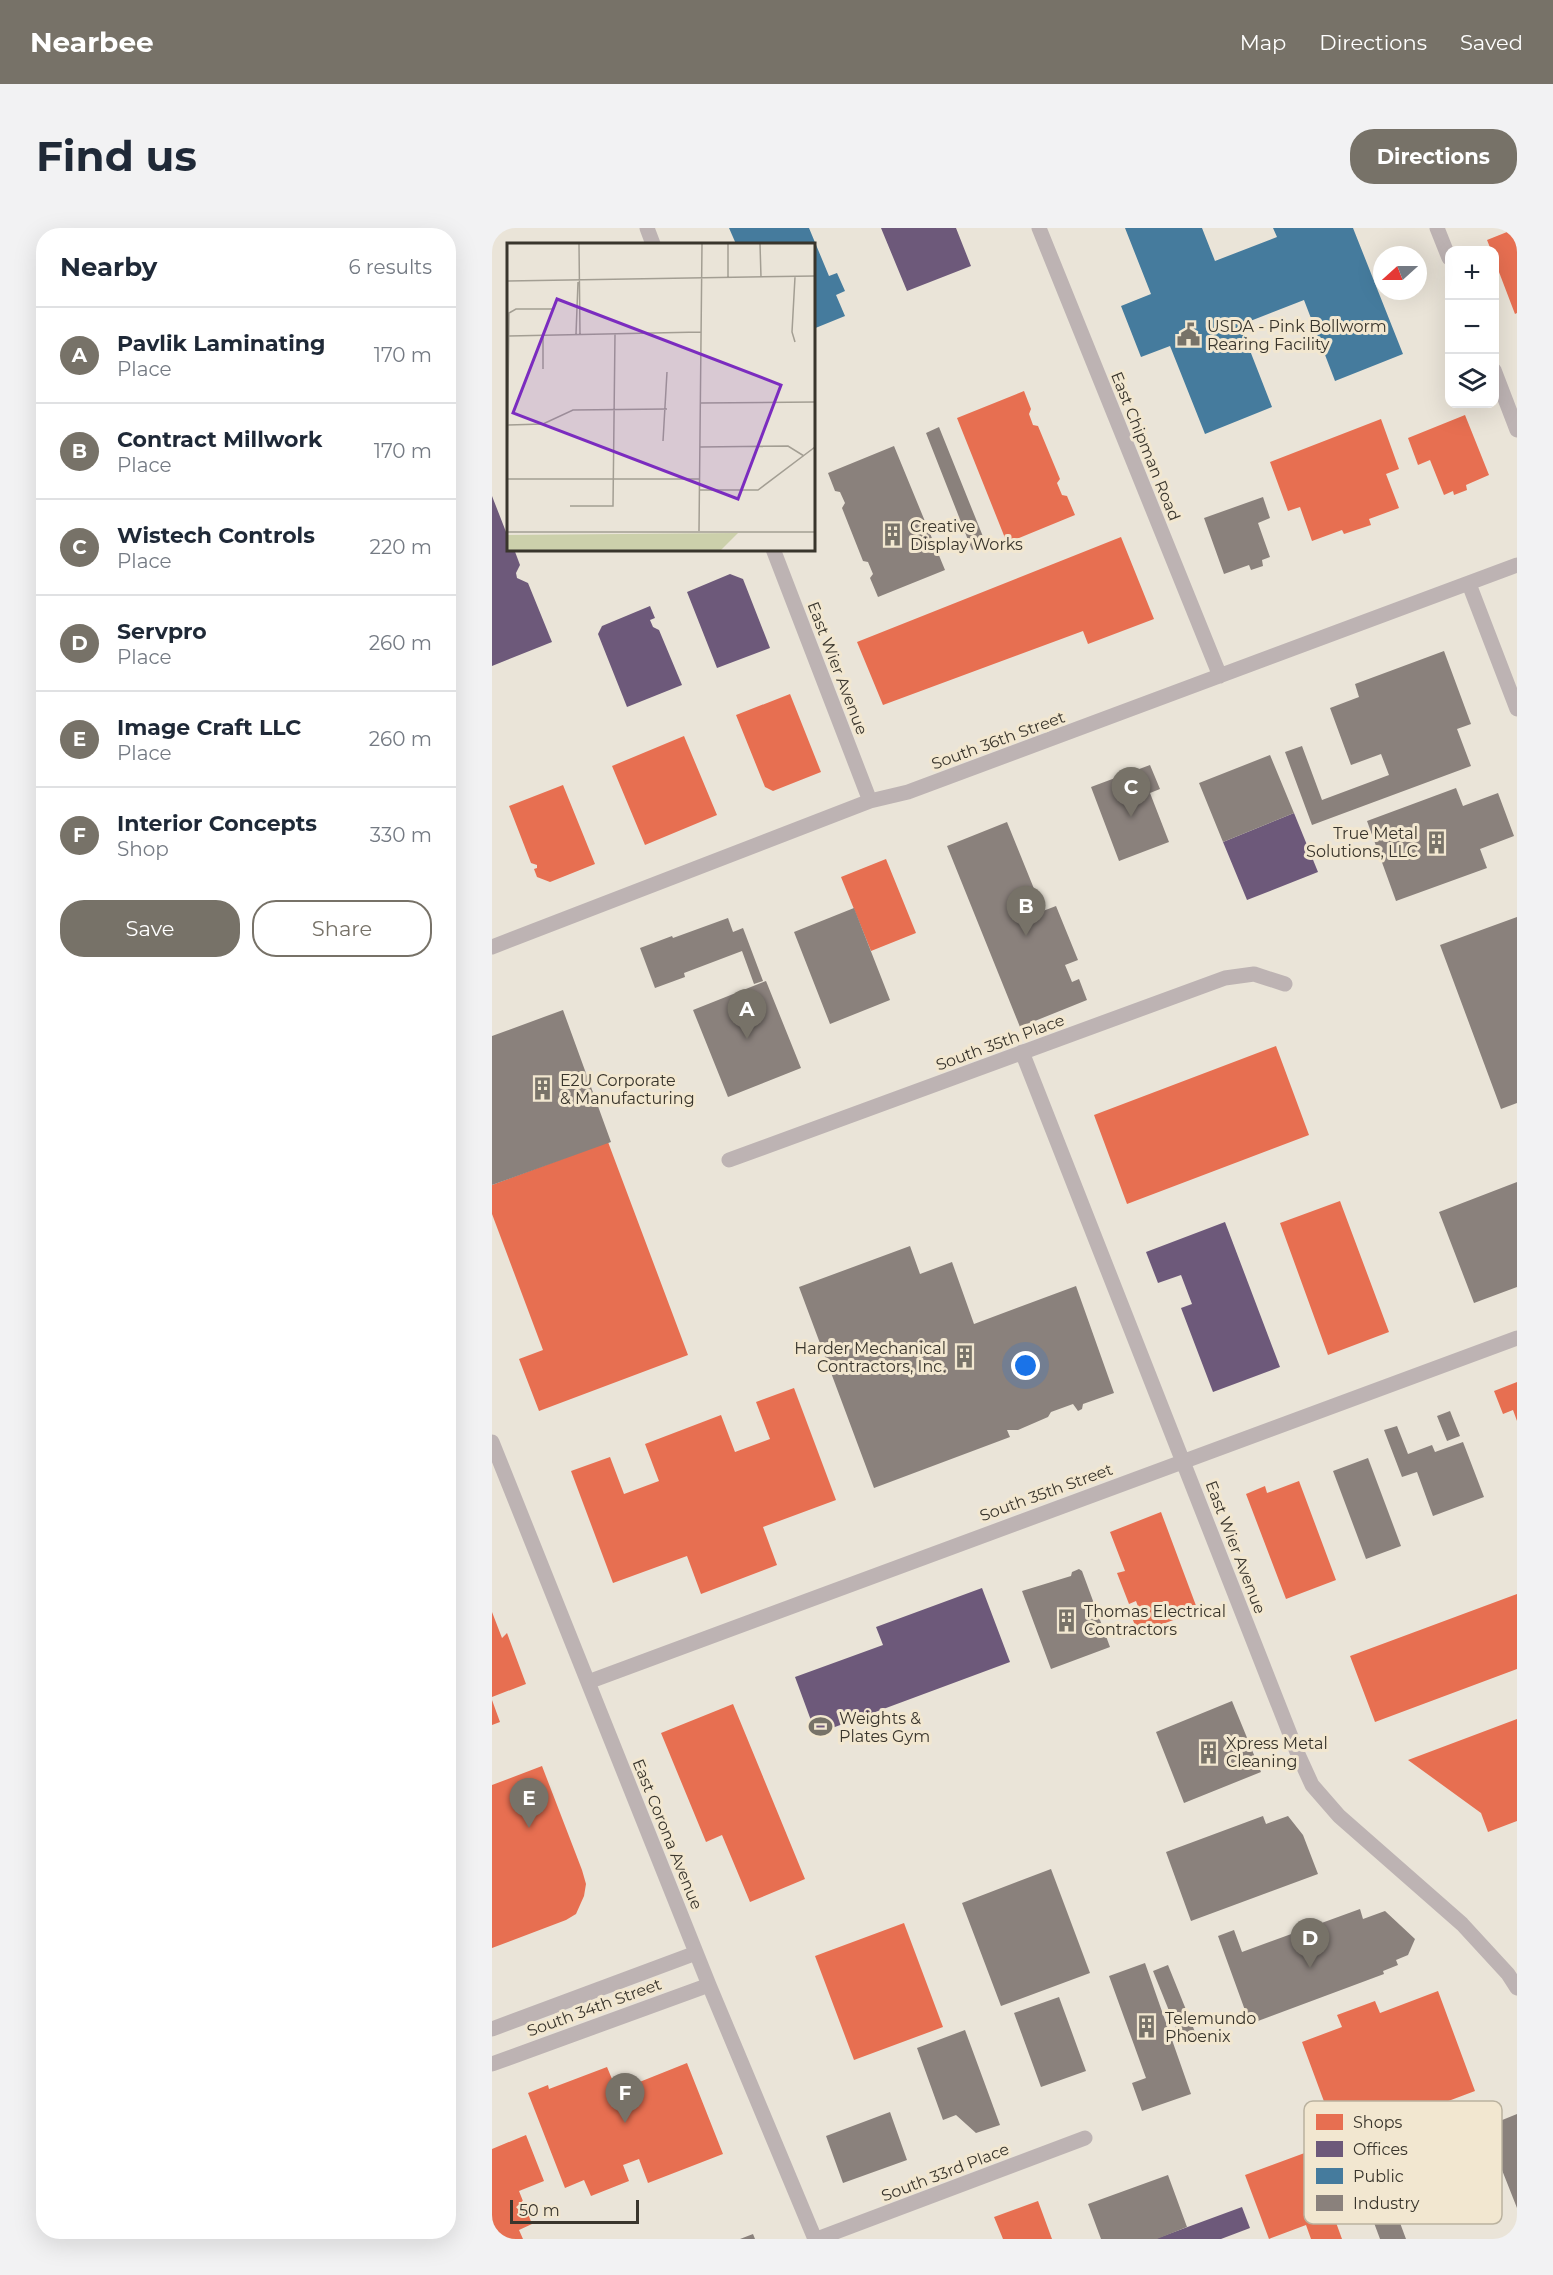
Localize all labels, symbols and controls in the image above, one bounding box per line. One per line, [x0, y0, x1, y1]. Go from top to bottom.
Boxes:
text: Nearbee [30, 25, 154, 59]
text: Map [1240, 30, 1286, 55]
text: Directions [1319, 30, 1427, 55]
text: Saved [1460, 30, 1523, 55]
button: Directions [1350, 129, 1517, 184]
text: Find us [36, 130, 197, 182]
inset map [507, 243, 814, 550]
north arrow [1373, 246, 1427, 300]
map controls [1445, 246, 1499, 408]
button: + [1445, 246, 1499, 300]
text: Nearby [60, 251, 157, 283]
text: 6 results [348, 255, 432, 279]
button: − [1445, 300, 1499, 354]
place label: USDA - Pink Bollworm Rearing Facility [1207, 317, 1387, 354]
public building icon: USDA - Pink Bollworm Rearing Facility [1176, 322, 1202, 348]
text: Pavlik Laminating [117, 330, 325, 357]
text: A [72, 343, 87, 367]
text: 170 m [374, 343, 432, 367]
button: layers [1445, 354, 1499, 408]
text: Place [117, 357, 172, 381]
street label: East Chipman Road [1107, 369, 1184, 524]
text: Contract Millwork [117, 426, 322, 453]
text: B [72, 439, 87, 463]
text: 170 m [374, 439, 432, 463]
text: Place [117, 453, 172, 477]
place label: Creative Display Works [910, 517, 1023, 554]
text: Wistech Controls [117, 522, 315, 549]
building icon: Creative Display Works [879, 522, 905, 548]
text: C [72, 535, 87, 559]
text: 220 m [370, 535, 432, 559]
text: Place [117, 549, 172, 573]
street label: East Wier Avenue [803, 599, 872, 737]
text: Servpro [117, 618, 207, 645]
text: D [71, 631, 88, 655]
text: 260 m [369, 631, 432, 655]
text: Place [117, 645, 172, 669]
street label: South 36th Street [929, 707, 1068, 773]
text: Image Craft LLC [117, 714, 301, 741]
text: E [73, 727, 86, 751]
text: 260 m [369, 727, 432, 751]
text: Place [117, 741, 172, 765]
pin: C [1112, 768, 1150, 817]
text: Interior Concepts [117, 810, 317, 837]
text: F [73, 823, 86, 847]
text: 330 m [370, 823, 432, 847]
place label: True Metal Solutions, LLC [1306, 824, 1418, 861]
building icon: True Metal Solutions, LLC [1423, 829, 1449, 855]
text: Shop [117, 837, 169, 861]
pin: B [1006, 886, 1046, 936]
button: Save [60, 900, 240, 957]
button: Share [252, 900, 432, 957]
pin: A [728, 990, 766, 1039]
street label: South 35th Place [933, 1010, 1067, 1075]
place label: E2U Corporate & Manufacturing [560, 1071, 695, 1108]
building icon: E2U Corporate & Manufacturing [529, 1076, 555, 1102]
place label: Harder Mechanical Contractors, Inc. [794, 1339, 946, 1376]
building icon: Harder Mechanical Contractors, Inc. [951, 1344, 977, 1370]
your location [1011, 1351, 1040, 1380]
street label: South 35th Street [977, 1459, 1116, 1525]
street label: East Wier Avenue [1201, 1478, 1270, 1616]
place label: Thomas Electrical Contractors [1084, 1602, 1226, 1639]
building icon: Thomas Electrical Contractors [1053, 1607, 1079, 1633]
place label: Weights & Plates Gym [839, 1709, 930, 1746]
sports icon: Weights & Plates Gym [808, 1714, 834, 1740]
place label: Xpress Metal Cleaning [1226, 1734, 1328, 1771]
building icon: Xpress Metal Cleaning [1195, 1739, 1221, 1765]
street label: East Corona Avenue [629, 1756, 706, 1912]
pin: E [510, 1778, 549, 1828]
pin: D [1290, 1918, 1330, 1968]
street label: South 34th Street [524, 1974, 664, 2041]
place label: Telemundo Phoenix [1165, 2009, 1256, 2046]
building icon: Telemundo Phoenix [1134, 2014, 1160, 2040]
pin: F [606, 2074, 644, 2123]
legend [1304, 2101, 1502, 2224]
text: Shops [1353, 2113, 1403, 2132]
street label: South 33rd Place [879, 2139, 1012, 2206]
text: Offices [1353, 2140, 1408, 2159]
text: Public [1353, 2167, 1404, 2186]
text: Industry [1353, 2194, 1420, 2213]
scale bar [510, 2197, 639, 2224]
text: 50 m [519, 2201, 560, 2220]

